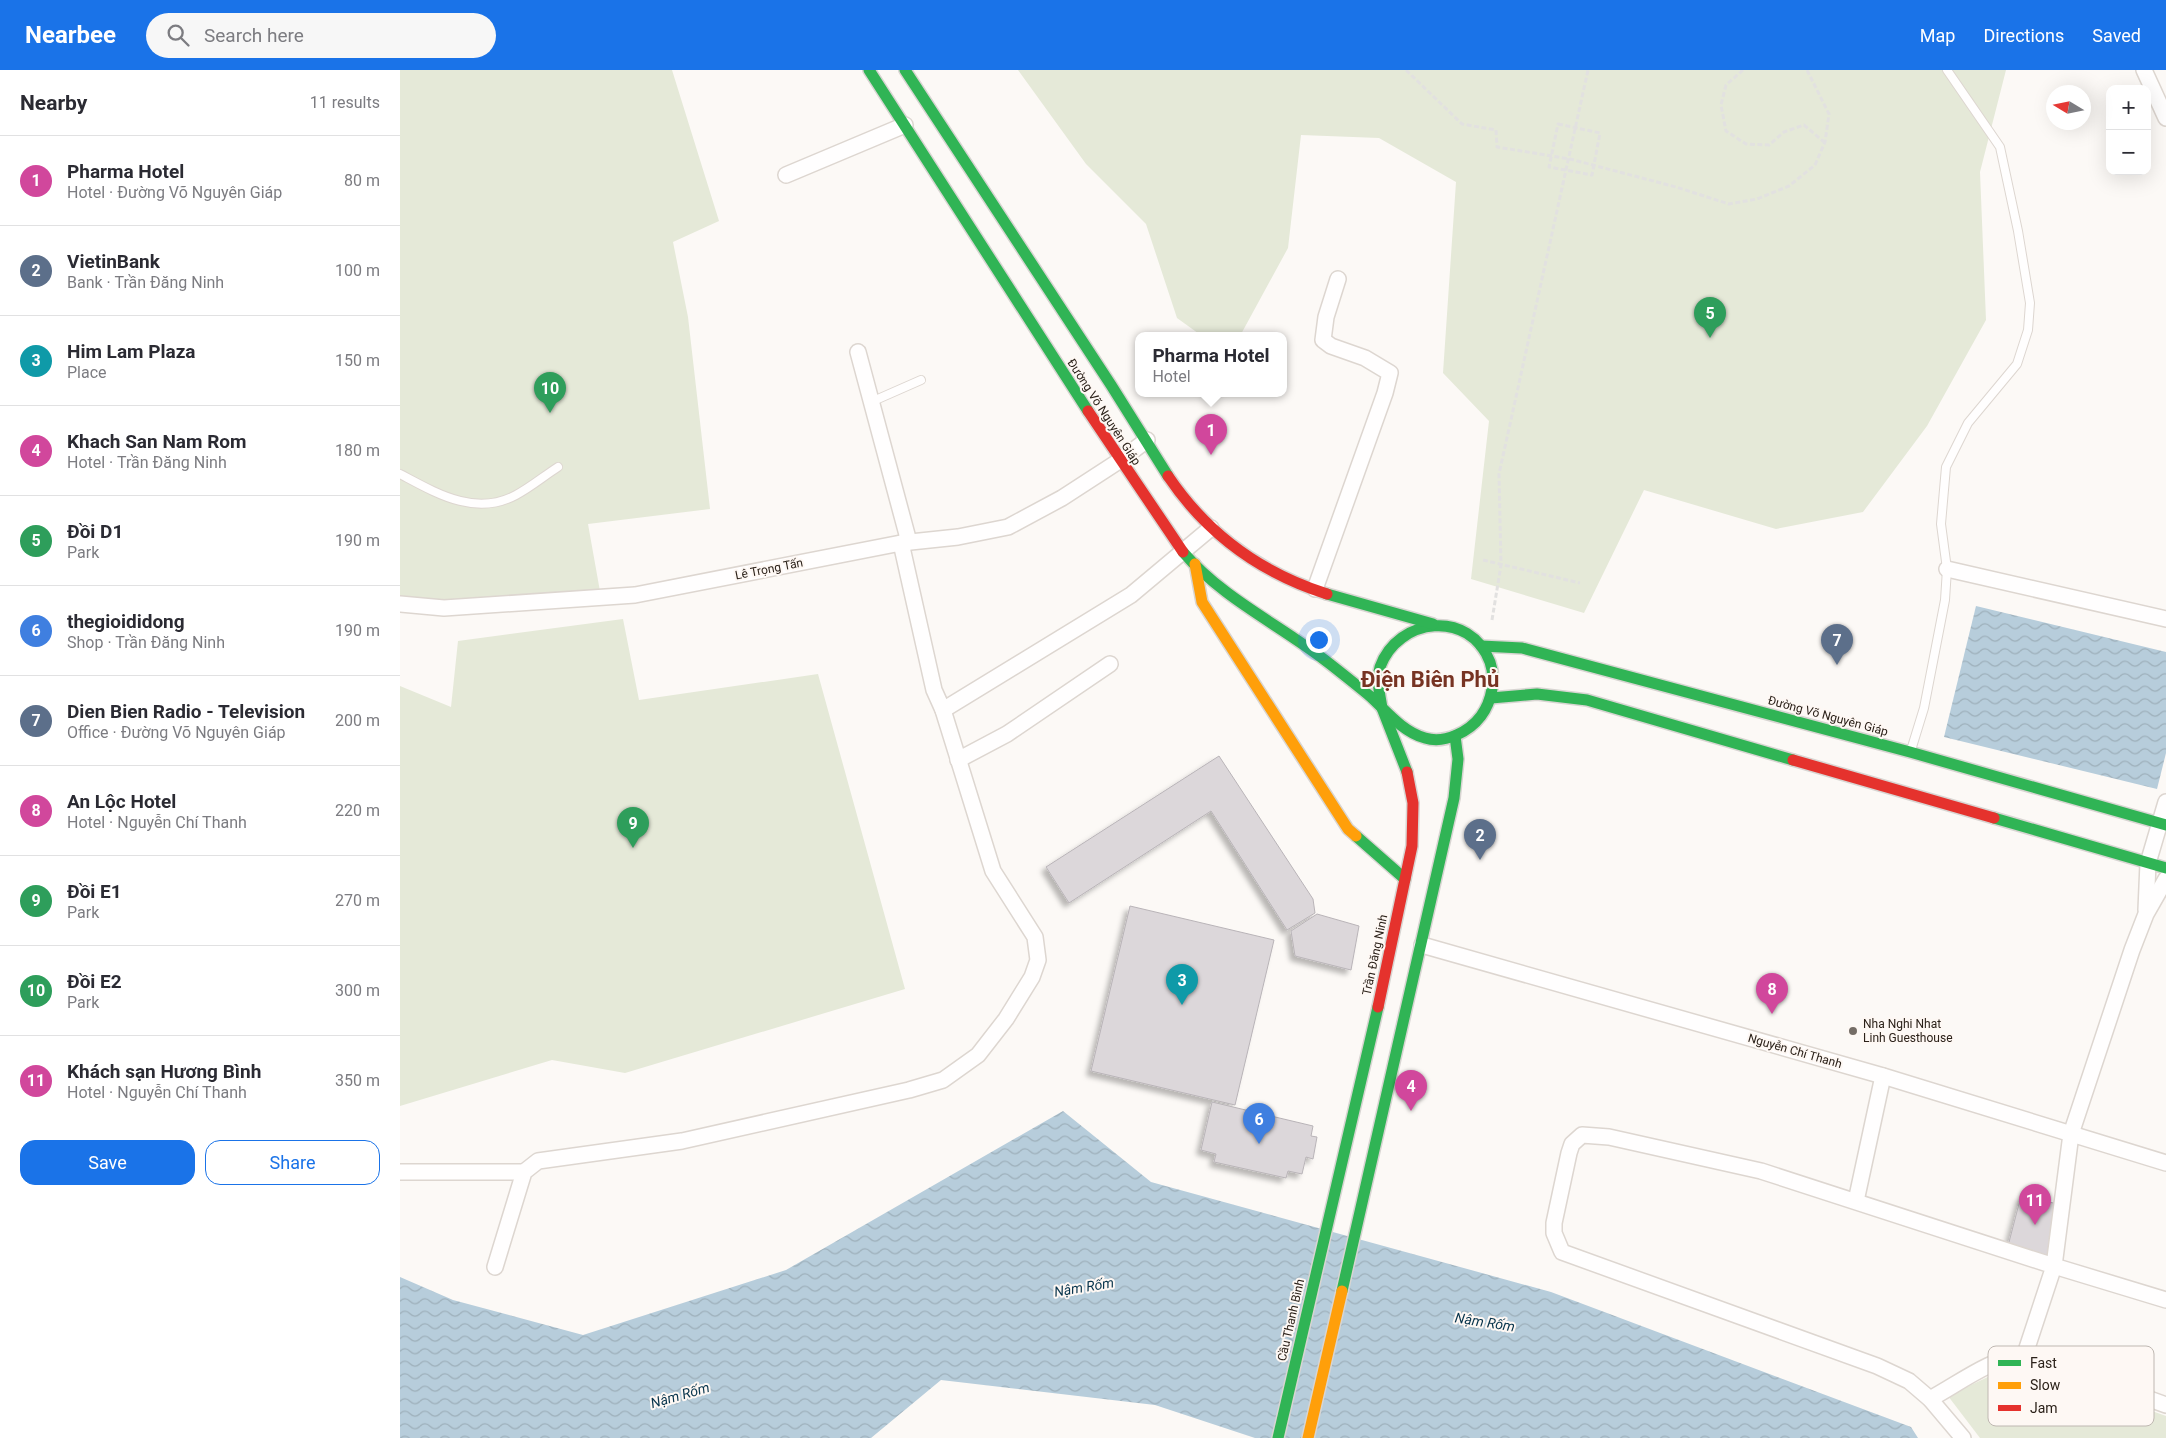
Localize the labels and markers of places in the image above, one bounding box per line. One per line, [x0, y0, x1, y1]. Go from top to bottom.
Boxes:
pin: 5 [1694, 297, 1726, 338]
pin: 10 [534, 372, 566, 413]
pin: 1 [1195, 414, 1227, 455]
pin: 7 [1821, 624, 1853, 665]
pin: 9 [617, 807, 649, 848]
pin: 2 [1464, 819, 1496, 860]
pin: 3 [1166, 964, 1198, 1005]
pin: 8 [1756, 973, 1788, 1014]
place label: Nha Nghi Nhat Linh Guesthouse [1863, 1017, 1953, 1045]
marker: Nha Nghi Nhat Linh Guesthouse [1847, 1025, 1859, 1037]
pin: 4 [1395, 1070, 1427, 1111]
pin: 6 [1243, 1103, 1275, 1144]
pin: 11 [2019, 1184, 2051, 1225]

